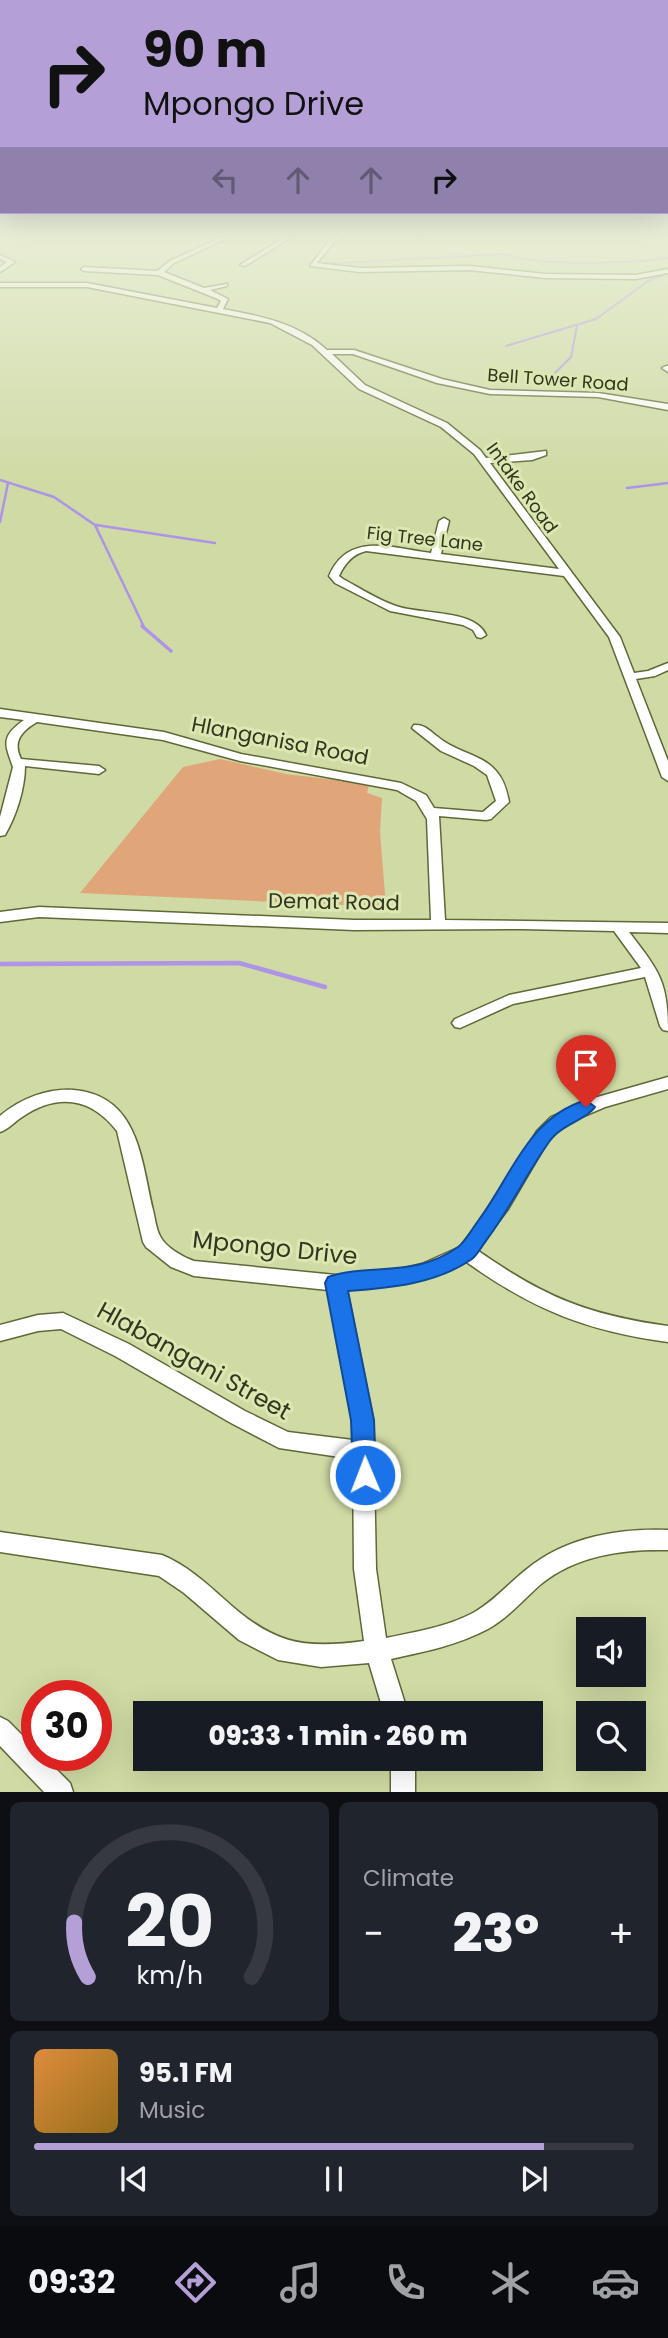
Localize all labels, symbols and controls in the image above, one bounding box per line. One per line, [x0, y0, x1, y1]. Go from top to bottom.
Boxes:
text: 90 m [143, 16, 267, 84]
icon: right [28, 28, 119, 119]
text: Mpongo Drive [143, 81, 364, 126]
icon: left [206, 161, 244, 199]
icon: ahead [279, 161, 317, 199]
icon: ahead [352, 161, 390, 199]
icon: right [425, 161, 463, 199]
street label: Bell Tower Road [487, 362, 629, 397]
street label: Intake Road [481, 437, 564, 538]
street label: Fig Tree Lane [366, 520, 484, 557]
street label: Hlanganisa Road [189, 709, 371, 772]
street label: Demat Road [268, 886, 400, 917]
pin [556, 1035, 616, 1107]
icon: arrive [567, 1046, 605, 1084]
street label: Mpongo Drive [191, 1222, 359, 1273]
street label: Hlabangani Street [91, 1294, 297, 1428]
position arrow [328, 1438, 402, 1512]
map controls [576, 1617, 646, 1771]
button: sound [576, 1617, 646, 1687]
speed limit sign: 30 [21, 1680, 112, 1771]
button: search [576, 1701, 646, 1771]
text: 09:33 · 1 min · 260 m [209, 1718, 467, 1754]
text: Climate [363, 1862, 454, 1894]
text: 20 [125, 1872, 214, 1973]
text: 23° [453, 1897, 539, 1970]
text: − [363, 1907, 384, 1960]
text: + [608, 1907, 634, 1960]
text: km/h [136, 1958, 203, 1993]
text: 95.1 FM [139, 2055, 233, 2091]
text: Music [139, 2094, 205, 2126]
icon: previous [115, 2160, 153, 2198]
icon: pause [315, 2160, 353, 2198]
icon: next [515, 2160, 553, 2198]
icon: directions [171, 2258, 220, 2307]
icon: music [276, 2258, 325, 2307]
icon: phone [381, 2258, 430, 2307]
icon: climate [486, 2258, 535, 2307]
icon: car [591, 2258, 640, 2307]
text: 09:32 [28, 2259, 115, 2304]

